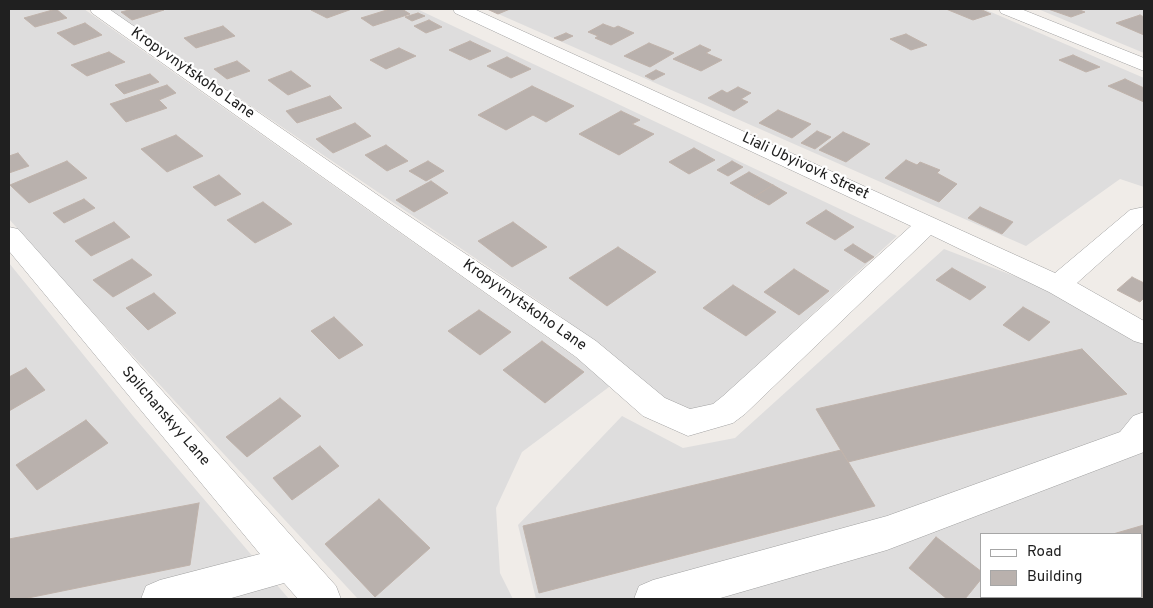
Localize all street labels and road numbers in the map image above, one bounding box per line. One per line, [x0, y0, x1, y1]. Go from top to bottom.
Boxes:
street label: Kropyvnytskoho Lane [127, 24, 257, 124]
street label: Liali Ubyivovk Street [739, 130, 871, 204]
street label: Kropyvnytskoho Lane [459, 256, 589, 356]
street label: Spilchanskyy Lane [117, 364, 213, 470]

